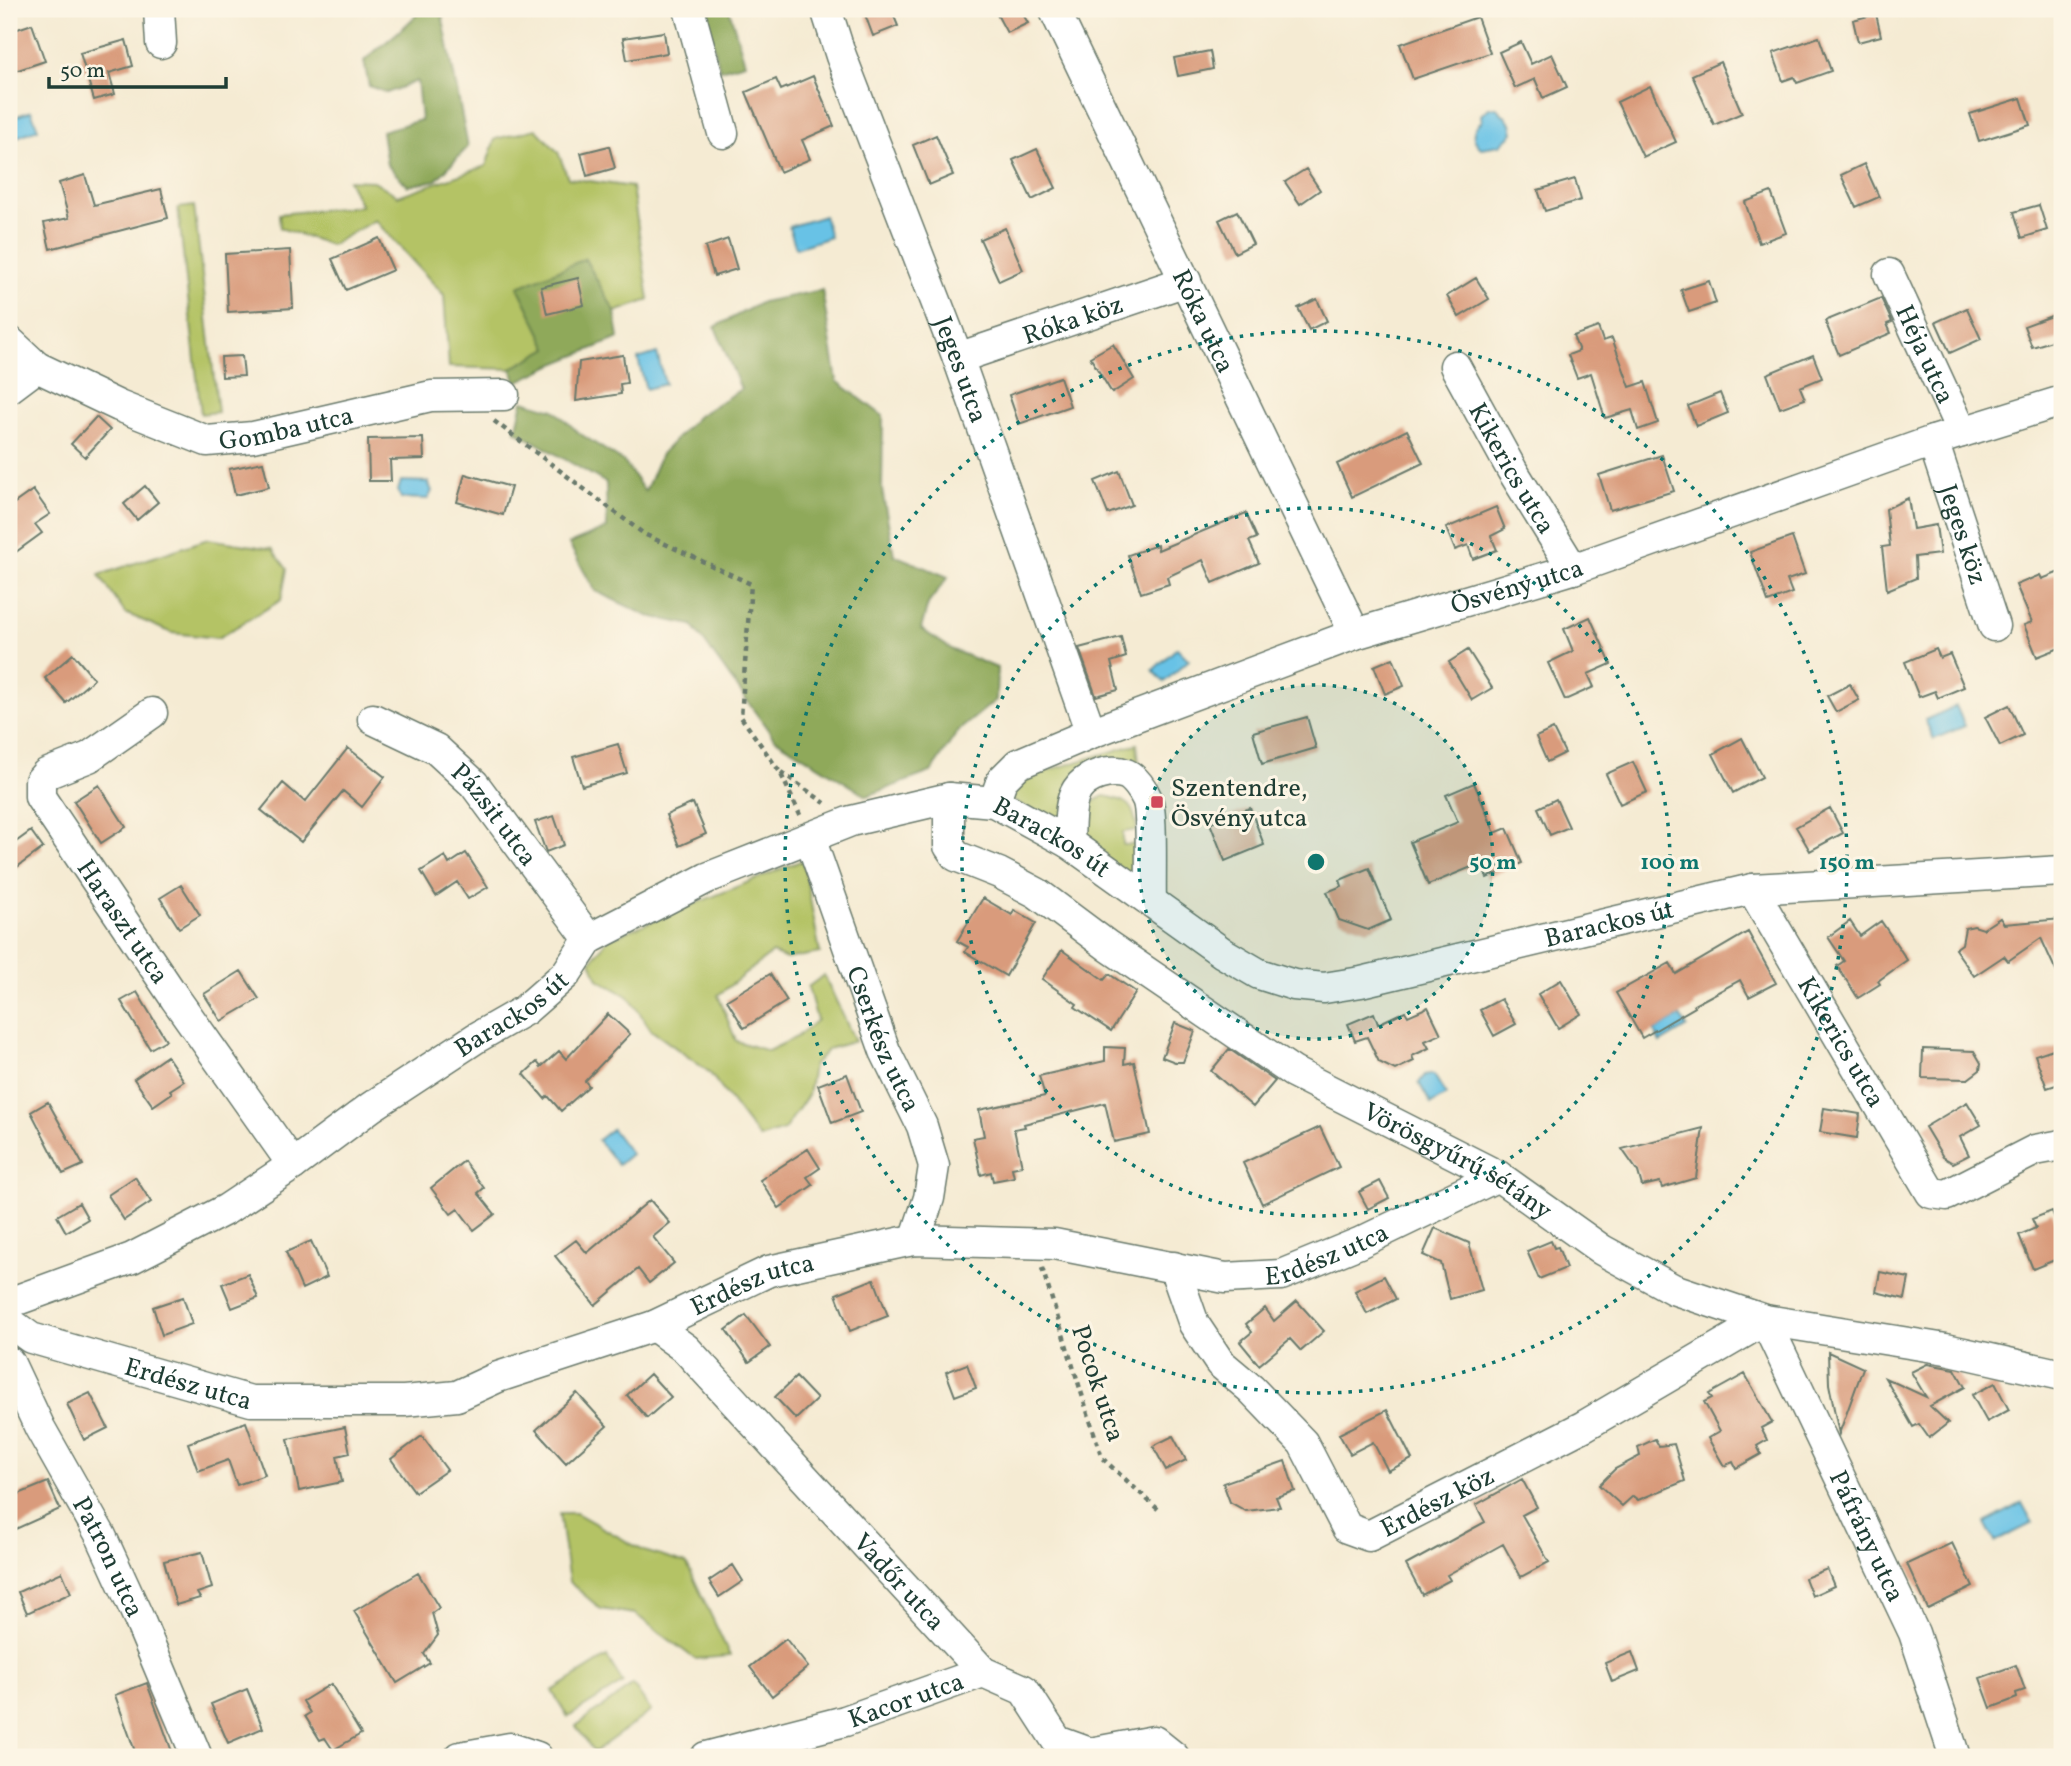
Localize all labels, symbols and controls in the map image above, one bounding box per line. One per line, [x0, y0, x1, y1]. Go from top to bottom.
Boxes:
scale bar [49, 46, 226, 90]
text: 50 m [60, 57, 105, 86]
street label: Róka utca [1162, 264, 1243, 380]
street label: Róka köz [1018, 288, 1128, 355]
street label: Héja utca [1886, 299, 1963, 410]
street label: Jeges utca [924, 311, 996, 428]
street label: Kikerics utca [1459, 397, 1563, 541]
street label: Gomba utca [218, 398, 357, 460]
street label: Jeges köz [1928, 480, 1995, 589]
street label: Ösvény utca [1447, 551, 1589, 624]
street label: Pázsit utca [442, 755, 545, 874]
place label: Szentendre, Ösvény utca [1171, 771, 1308, 837]
street label: Barackos út [986, 789, 1117, 887]
marker: Szentendre, Ösvény utca [1149, 794, 1165, 810]
text: 50 m [1469, 849, 1517, 878]
text: 100 m [1640, 849, 1700, 878]
text: 150 m [1819, 849, 1875, 878]
centre of rings [1304, 850, 1328, 874]
street label: Haraszt utca [67, 853, 177, 992]
street label: Barackos út [1541, 892, 1678, 958]
street label: Cserkész utca [836, 961, 928, 1119]
street label: Barackos út [448, 963, 578, 1067]
street label: Kikerics utca [1787, 970, 1893, 1115]
street label: Vörösgyűrű sétány [1356, 1094, 1559, 1229]
street label: Erdész utca [1264, 1215, 1395, 1296]
street label: Erdész utca [685, 1246, 818, 1326]
street label: Pocok utca [1061, 1320, 1133, 1447]
street label: Erdész utca [120, 1350, 256, 1420]
street label: Erdész köz [1375, 1459, 1501, 1547]
street label: Páfrány utca [1819, 1465, 1913, 1608]
street label: Patron utca [62, 1491, 152, 1624]
street label: Vadőr utca [844, 1526, 952, 1639]
street label: Kacor utca [844, 1664, 969, 1738]

